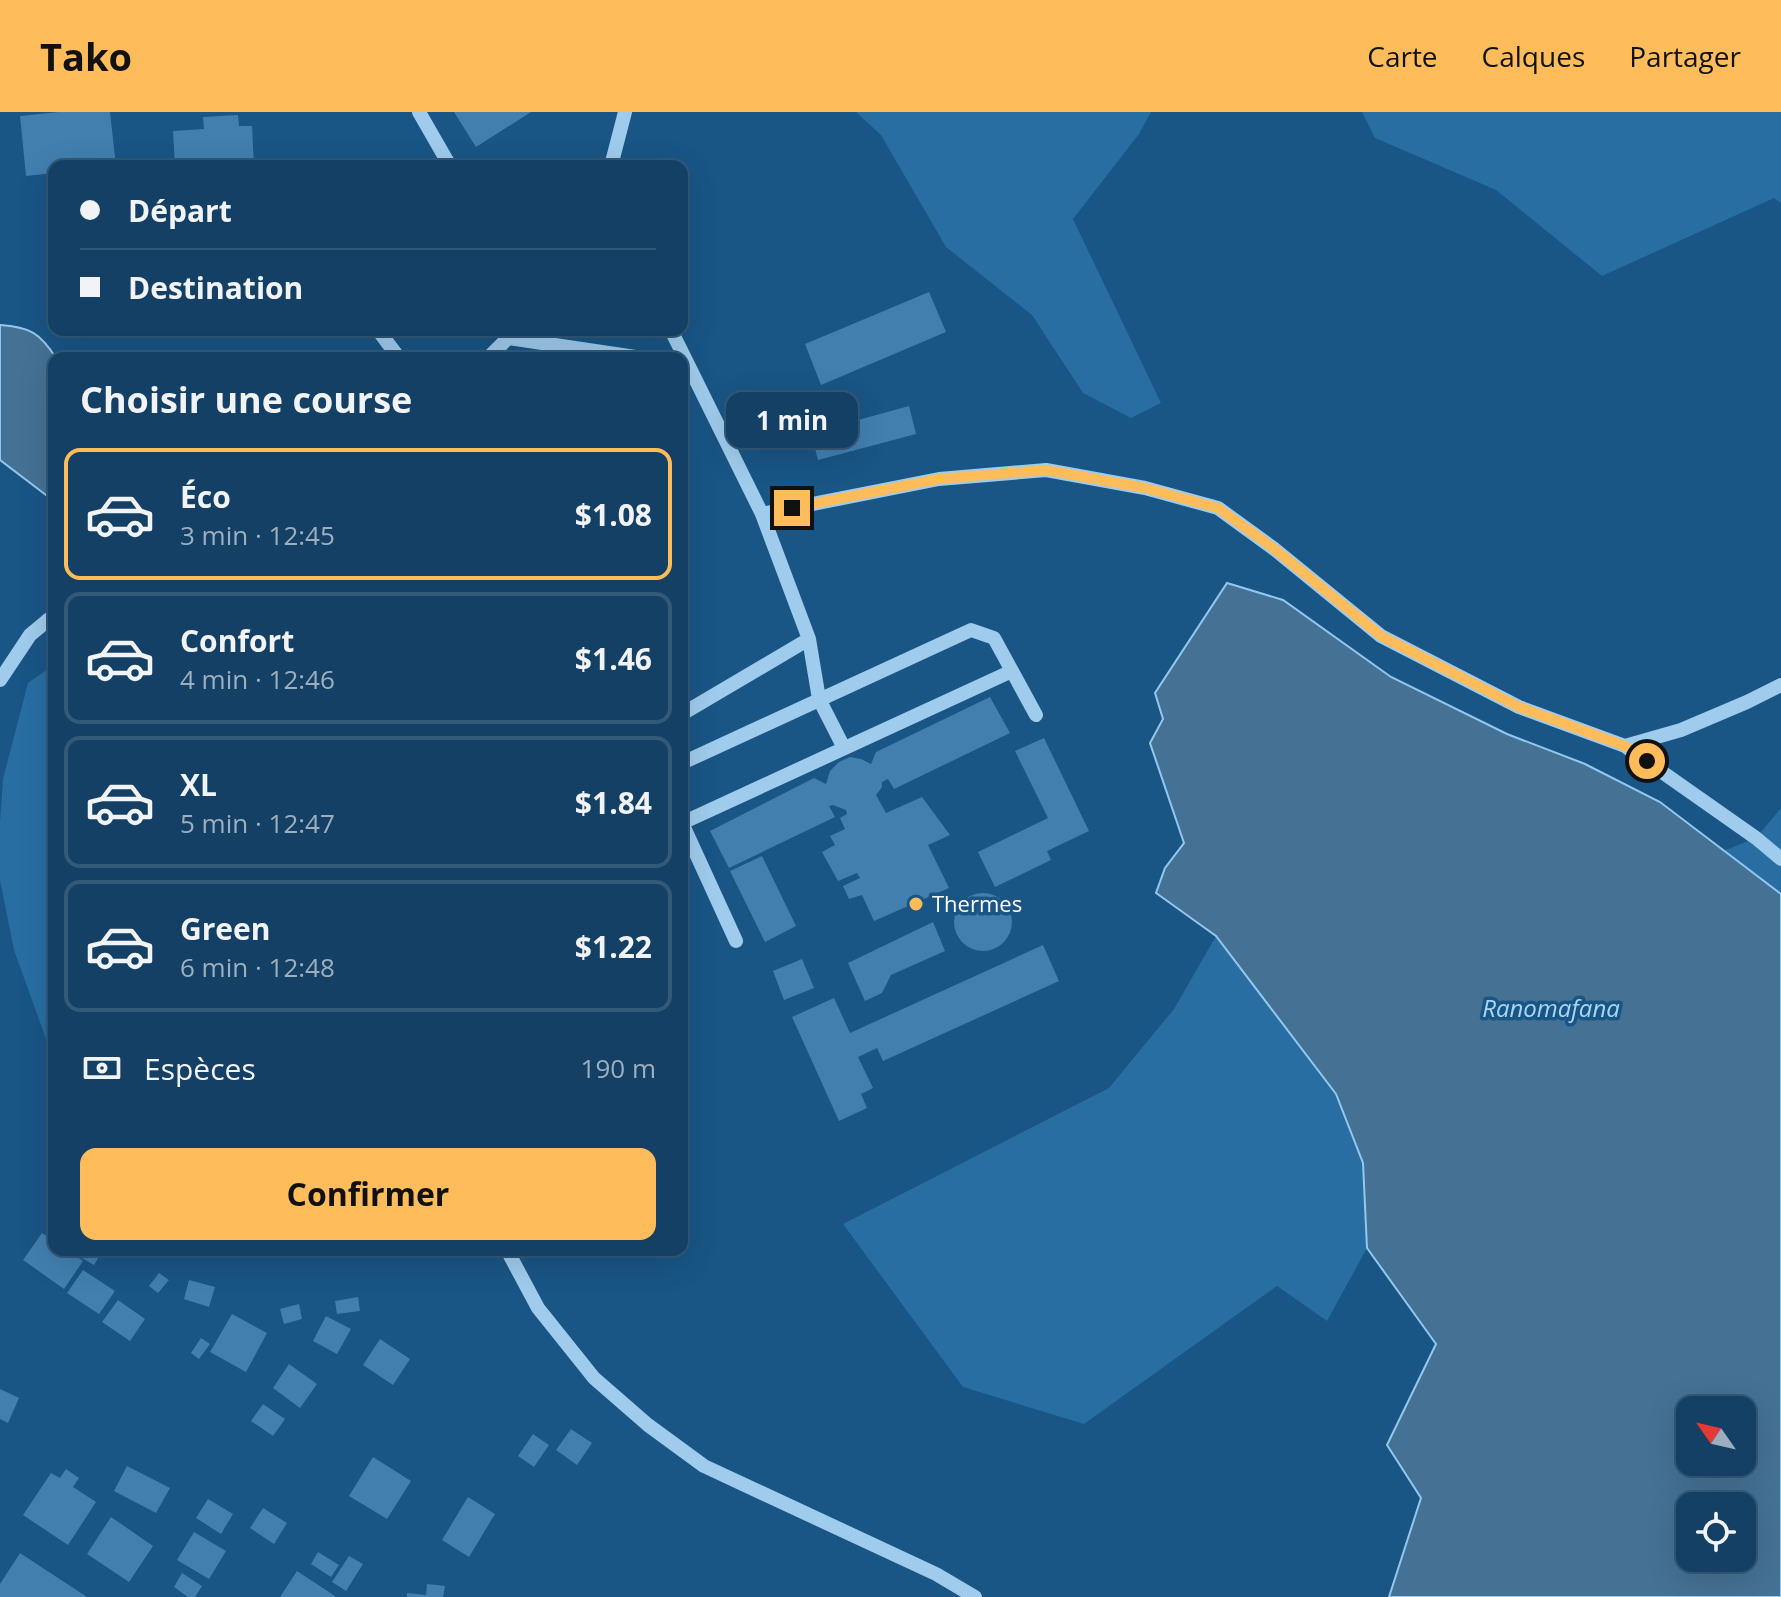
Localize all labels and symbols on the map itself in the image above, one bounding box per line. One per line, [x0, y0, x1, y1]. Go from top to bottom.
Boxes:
callout: 1 min [726, 392, 858, 448]
route end [774, 490, 810, 526]
route start [1629, 743, 1665, 779]
place label: Thermes [932, 888, 1022, 918]
marker: Thermes [907, 895, 925, 913]
water label: Ranomafana [1482, 991, 1620, 1024]
north arrow [1676, 1396, 1756, 1476]

